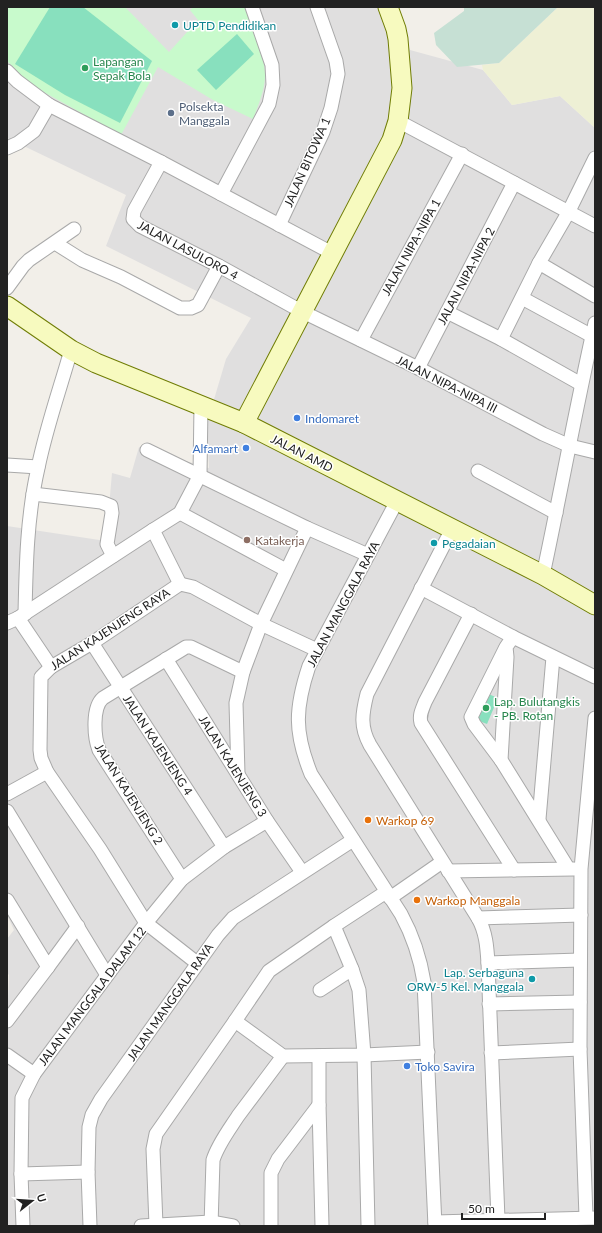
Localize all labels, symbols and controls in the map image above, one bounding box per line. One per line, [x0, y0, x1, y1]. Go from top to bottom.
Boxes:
place label: UPTD Pendidikan [183, 18, 276, 33]
marker: UPTD Pendidikan [170, 20, 180, 30]
place label: Lapangan Sepak Bola [93, 54, 151, 83]
marker: Lapangan Sepak Bola [80, 63, 90, 73]
place label: Polsekta Manggala [179, 99, 230, 128]
marker: Polsekta Manggala [166, 108, 176, 118]
street label: JALAN BITOWA 1 [281, 115, 334, 209]
street label: JALAN NIPA-NIPA 1 [378, 196, 444, 298]
street label: JALAN LASULORO 4 [135, 217, 241, 283]
street label: JALAN NIPA-NIPA 2 [434, 225, 498, 327]
street label: JALAN NIPA-NIPA III [394, 352, 500, 416]
place label: Indomaret [305, 411, 360, 426]
marker: Indomaret [292, 413, 302, 423]
street label: JALAN AMD [268, 431, 336, 475]
place label: Alfamart [192, 441, 239, 456]
marker: Alfamart [241, 443, 251, 453]
place label: Katakerja [255, 533, 304, 548]
marker: Katakerja [242, 535, 252, 545]
place label: Pegadaian [442, 536, 496, 551]
street label: JALAN MANGGALA RAYA [303, 538, 383, 669]
marker: Pegadaian [429, 538, 439, 548]
street label: JALAN KAJENJENG RAYA [47, 584, 173, 673]
street label: JALAN KAJENJENG 4 [120, 692, 196, 798]
place label: Lap. Bulutangkis - PB. Rotan [494, 694, 580, 723]
marker: Lap. Bulutangkis - PB. Rotan [481, 703, 491, 713]
street label: JALAN KAJENJENG 3 [196, 713, 270, 820]
street label: JALAN KAJENJENG 2 [92, 741, 166, 848]
place label: Warkop 69 [376, 813, 434, 828]
marker: Warkop 69 [363, 815, 373, 825]
place label: Warkop Manggala [425, 893, 520, 908]
marker: Warkop Manggala [412, 895, 422, 905]
street label: JALAN MANGGALA DALAM 12 [35, 924, 149, 1068]
street label: JALAN MANGGALA RAYA [124, 940, 217, 1064]
place label: Lap. Serbaguna ORW-5 Kel. Manggala [407, 965, 524, 994]
marker: Lap. Serbaguna ORW-5 Kel. Manggala [527, 974, 537, 984]
place label: Toko Savira [415, 1059, 475, 1074]
marker: Toko Savira [402, 1061, 412, 1071]
north arrow [12, 1181, 52, 1221]
text: U [35, 1192, 49, 1204]
scale bar [462, 1195, 545, 1221]
text: 50 m [468, 1201, 495, 1216]

